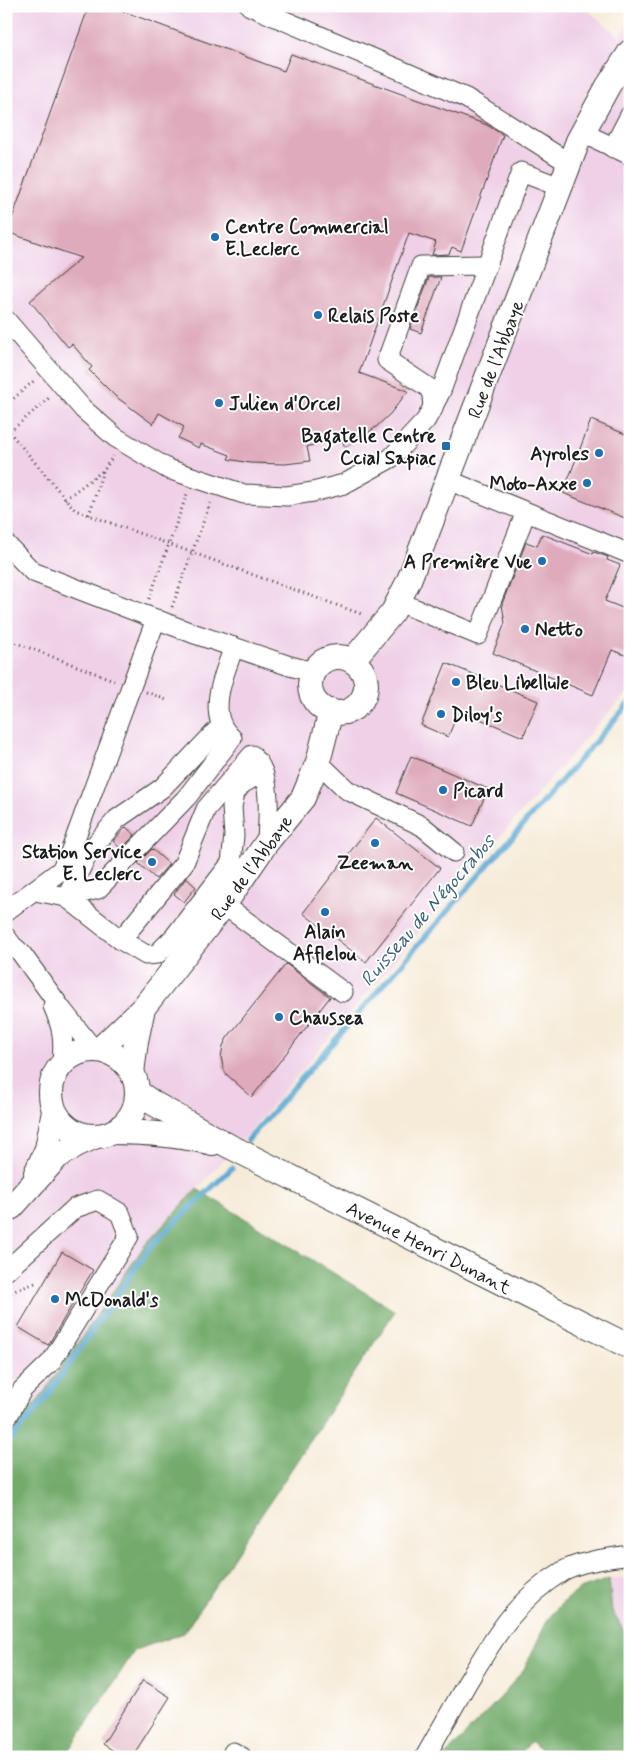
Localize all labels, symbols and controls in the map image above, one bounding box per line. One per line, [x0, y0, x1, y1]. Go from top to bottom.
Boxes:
place label: Centre Commercial E.Leclerc [225, 215, 389, 262]
marker: Centre Commercial E.Leclerc [209, 231, 221, 243]
street label: Rue de l'Abbaye [462, 297, 530, 422]
place label: Relais Poste [328, 304, 420, 329]
marker: Relais Poste [312, 309, 324, 321]
place label: Julien d'Orcel [229, 392, 340, 417]
marker: Julien d'Orcel [213, 397, 225, 409]
place label: Bagatelle Centre Ccial Sapiac [301, 424, 437, 471]
marker: Bagatelle Centre Ccial Sapiac [440, 440, 452, 452]
place label: Ayroles [530, 442, 590, 468]
marker: Ayroles [593, 447, 605, 459]
place label: Moto-Axxe [490, 472, 577, 497]
marker: Moto-Axxe [581, 477, 593, 489]
place label: A Première Vue [404, 550, 532, 575]
marker: A Première Vue [536, 555, 548, 567]
place label: Netto [535, 618, 583, 643]
marker: Netto [519, 623, 531, 635]
place label: Bleu Libellule [466, 671, 569, 696]
marker: Bleu Libellule [450, 676, 462, 688]
place label: Diloy's [451, 703, 503, 728]
marker: Diloy's [435, 708, 447, 720]
place label: Picard [453, 779, 504, 804]
marker: Picard [437, 784, 449, 796]
street label: Rue de l'Abbaye [205, 810, 299, 926]
water label: Ruisseau de Négocrabos [355, 828, 503, 993]
marker: Zeeman [369, 837, 381, 849]
place label: Station Service E. Leclerc [22, 840, 143, 887]
place label: Zeeman [337, 851, 413, 876]
marker: Station Service E. Leclerc [146, 856, 158, 868]
marker: Alain Afflelou [319, 906, 331, 918]
place label: Alain Afflelou [293, 920, 358, 967]
place label: Chaussea [289, 1006, 364, 1031]
marker: Chaussea [273, 1011, 285, 1023]
street label: Avenue Henri Dunant [342, 1196, 515, 1301]
place label: McDonald's [65, 1288, 159, 1313]
marker: McDonald's [49, 1293, 61, 1305]

